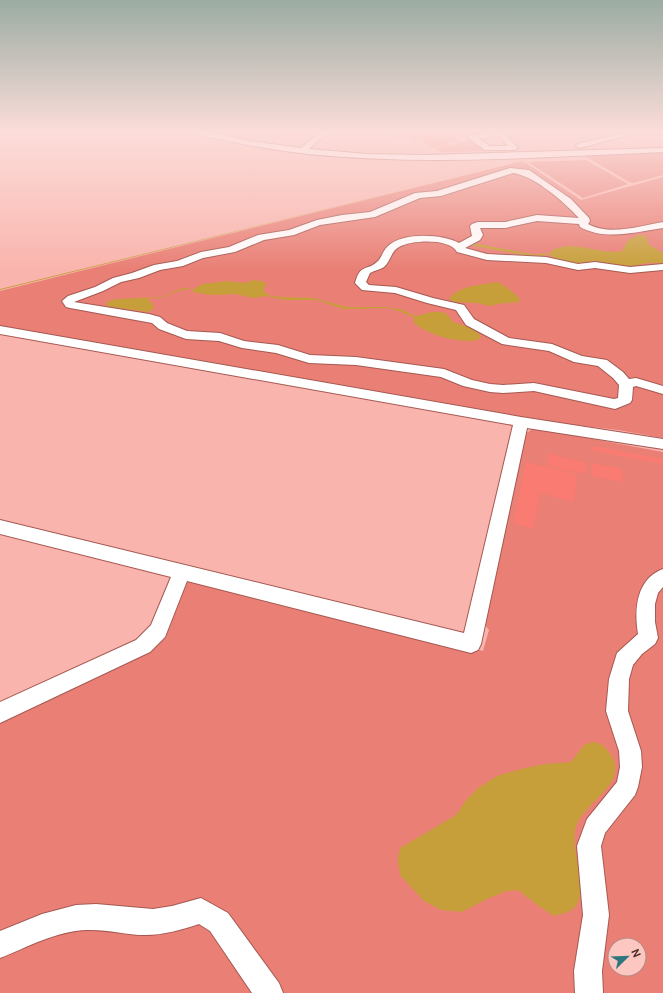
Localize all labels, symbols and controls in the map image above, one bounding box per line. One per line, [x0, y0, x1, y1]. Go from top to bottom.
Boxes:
north arrow [607, 937, 647, 977]
text: N [627, 947, 643, 960]

